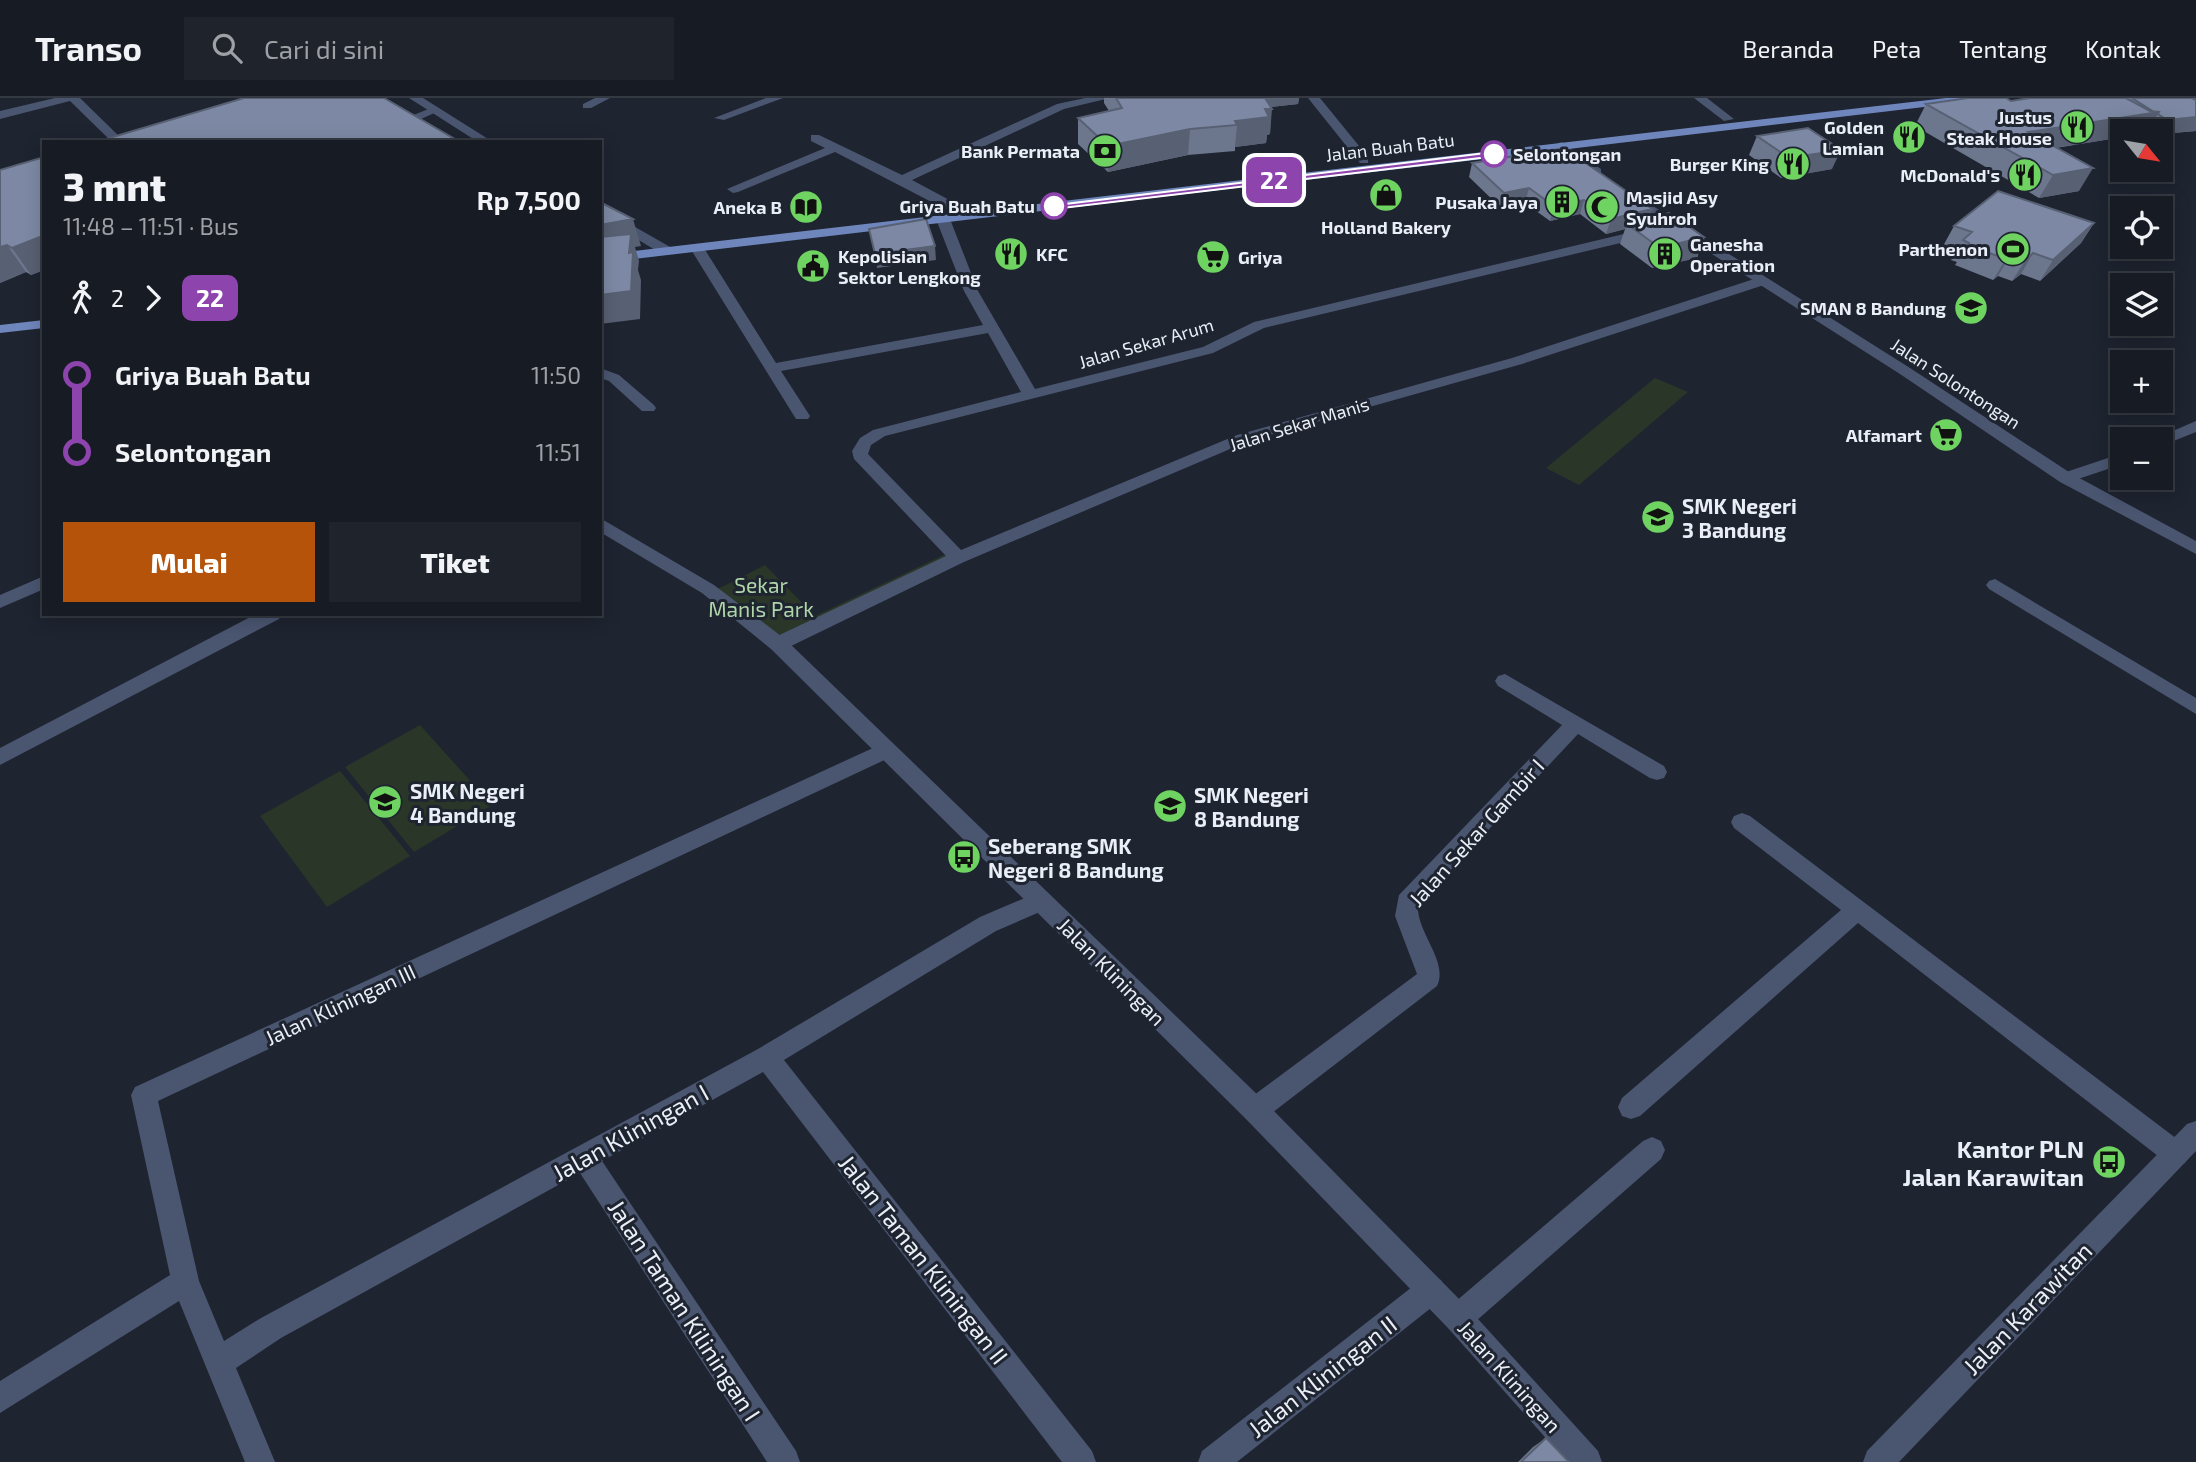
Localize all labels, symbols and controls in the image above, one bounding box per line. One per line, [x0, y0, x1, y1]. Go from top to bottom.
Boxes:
search box [184, 17, 674, 80]
text: Transo [35, 28, 142, 68]
icon: search [208, 29, 246, 67]
text: Cari di sini [264, 33, 384, 64]
text: Beranda [1743, 34, 1834, 63]
text: Peta [1872, 34, 1921, 63]
text: Tentang [1959, 34, 2047, 63]
text: Kontak [2085, 34, 2161, 63]
place label: Justus Steak House [1946, 106, 2052, 149]
restaurant icon: Justus Steak House [2058, 108, 2096, 146]
place label: Golden Lamian [1822, 116, 1884, 159]
restaurant icon: Golden Lamian [1890, 118, 1928, 156]
north arrow [2110, 119, 2174, 182]
map controls [2110, 119, 2173, 490]
street label: Jalan Buah Batu [1324, 128, 1456, 166]
bank icon: Bank Permata [1086, 132, 1124, 170]
place label: Bank Permata [961, 140, 1080, 162]
marker: Selontongan [1481, 141, 1507, 167]
place label: Selontongan [1513, 143, 1621, 165]
restaurant icon: Burger King [1774, 145, 1812, 183]
place label: Burger King [1670, 153, 1770, 175]
restaurant icon: McDonald's [2006, 156, 2044, 194]
line badge: 22 [1242, 157, 1306, 203]
text: 3 mnt [63, 163, 166, 209]
place label: McDonald's [1900, 164, 2000, 186]
text: 22 [1260, 165, 1288, 194]
shop icon: Holland Bakery [1367, 176, 1405, 214]
building icon: Pusaka Jaya [1543, 183, 1581, 221]
text: Rp 7,500 [477, 184, 581, 215]
place label: Masjid Asy Syuhroh [1626, 186, 1719, 229]
library icon: Aneka B [787, 188, 825, 226]
mosque icon: Masjid Asy Syuhroh [1583, 188, 1621, 226]
place label: Pusaka Jaya [1435, 191, 1538, 213]
marker: Griya Buah Batu [1041, 193, 1067, 219]
place label: Griya Buah Batu [899, 195, 1035, 217]
place label: Aneka B [714, 196, 782, 218]
button: locate [2110, 196, 2173, 259]
text: 11:48 – 11:51 · Bus [63, 212, 239, 240]
place label: Holland Bakery [1321, 216, 1452, 238]
sports icon: Parthenon [1994, 230, 2032, 268]
place label: Ganesha Operation [1690, 233, 1775, 276]
restaurant icon: KFC [992, 235, 1030, 273]
building icon: Ganesha Operation [1646, 235, 1684, 273]
supermarket icon: Griya [1194, 238, 1232, 276]
place label: Parthenon [1898, 238, 1988, 260]
place label: KFC [1036, 243, 1068, 265]
place label: Kepolisian Sektor Lengkong [838, 245, 981, 288]
place label: Griya [1238, 246, 1283, 268]
public building icon: Kepolisian Sektor Lengkong [794, 247, 832, 285]
button: layers [2110, 273, 2173, 336]
icon: walk [63, 279, 101, 317]
icon: forward [134, 279, 172, 317]
text: 22 [196, 283, 224, 312]
text: 2 [111, 284, 124, 312]
school or university icon: SMAN 8 Bandung [1952, 289, 1990, 327]
place label: SMAN 8 Bandung [1800, 297, 1947, 319]
street label: Jalan Sekar Arum [1076, 313, 1216, 373]
street label: Jalan Solontongan [1887, 333, 2025, 433]
button: + [2110, 350, 2173, 413]
text: Griya Buah Batu [115, 359, 311, 390]
text: 11:50 [531, 361, 581, 389]
street label: Jalan Sekar Manis [1226, 392, 1372, 456]
supermarket icon: Alfamart [1927, 416, 1965, 454]
place label: Alfamart [1846, 424, 1923, 446]
button: − [2110, 427, 2173, 490]
text: Selontongan [115, 436, 271, 467]
text: 11:51 [536, 438, 581, 466]
place label: SMK Negeri 3 Bandung [1682, 493, 1797, 542]
school or university icon: SMK Negeri 3 Bandung [1639, 498, 1677, 536]
button: Mulai [63, 522, 315, 602]
button: Tiket [329, 522, 581, 602]
park label: Sekar Manis Park [708, 572, 814, 621]
street label: Jalan Sekar Gambir I [1403, 753, 1549, 911]
place label: SMK Negeri 4 Bandung [410, 778, 525, 827]
place label: SMK Negeri 8 Bandung [1194, 782, 1309, 831]
school or university icon: SMK Negeri 4 Bandung [366, 783, 404, 821]
school or university icon: SMK Negeri 8 Bandung [1151, 787, 1189, 825]
place label: Seberang SMK Negeri 8 Bandung [988, 833, 1164, 882]
bus stop icon: Seberang SMK Negeri 8 Bandung [945, 838, 983, 876]
street label: Jalan Kliningan [1053, 912, 1171, 1030]
street label: Jalan Kliningan III [261, 958, 419, 1050]
street label: Jalan Kliningan I [547, 1077, 713, 1187]
place label: Kantor PLN Jalan Karawitan [1903, 1134, 2084, 1191]
bus stop icon: Kantor PLN Jalan Karawitan [2090, 1143, 2128, 1181]
street label: Jalan Taman Kliningan II [833, 1148, 1015, 1370]
street label: Jalan Taman Kiliningan I [603, 1194, 767, 1426]
street label: Jalan Karawitan [1956, 1236, 2098, 1380]
street label: Jalan Kliningan II [1242, 1309, 1402, 1443]
street label: Jalan Kliningan [1453, 1315, 1567, 1437]

